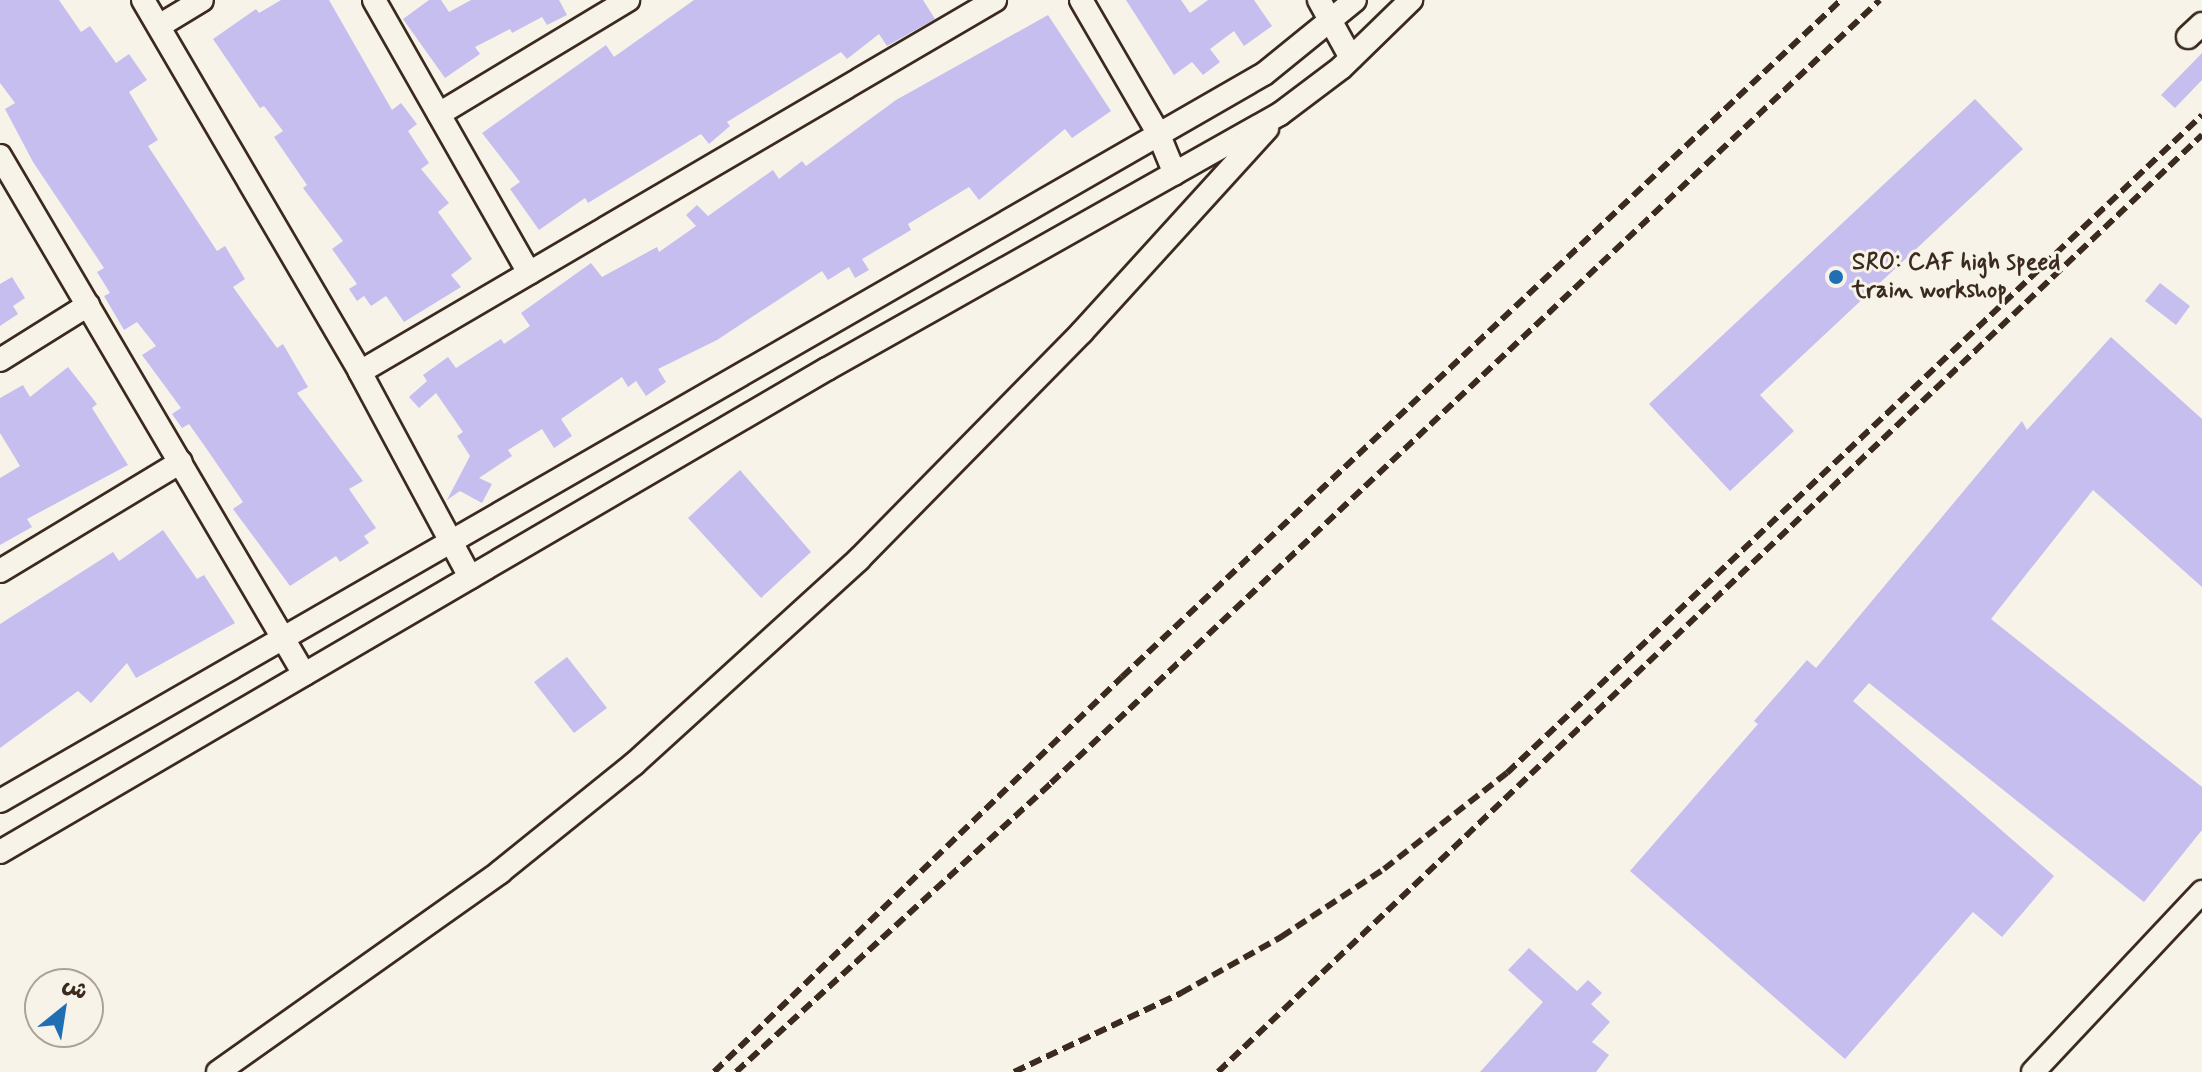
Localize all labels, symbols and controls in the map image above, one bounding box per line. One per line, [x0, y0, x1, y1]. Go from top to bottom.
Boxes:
place label: SRO: CAF high speed train workshop [1852, 249, 2063, 305]
marker: SRO: CAF high speed train workshop [1827, 268, 1845, 286]
north arrow [24, 968, 104, 1048]
text: ش [58, 971, 92, 1007]

